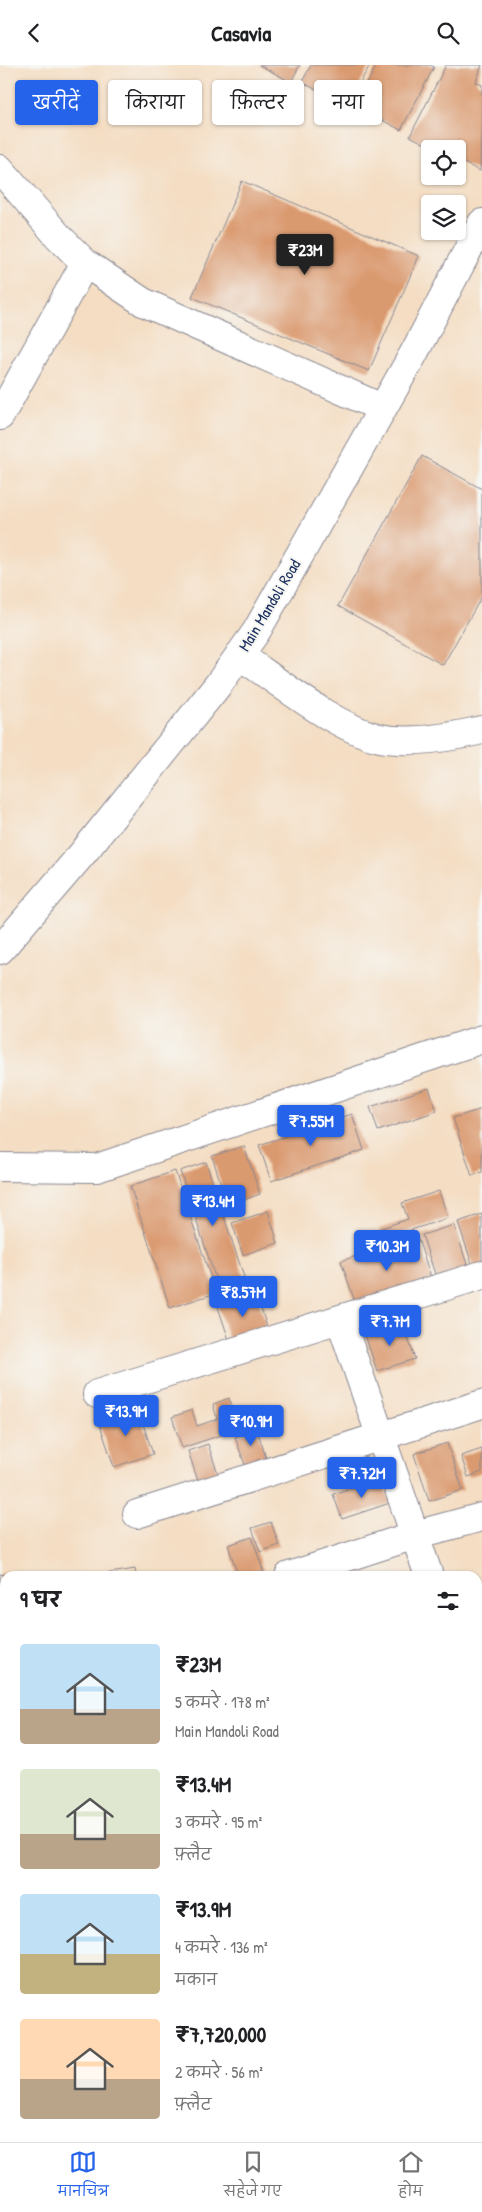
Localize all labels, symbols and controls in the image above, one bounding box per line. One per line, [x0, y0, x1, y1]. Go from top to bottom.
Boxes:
text: Casavia [211, 18, 271, 48]
icon: back [20, 19, 48, 47]
icon: search [434, 19, 462, 47]
chip: खरीदें [15, 80, 98, 125]
chip: किराया [108, 80, 202, 125]
chip: फ़िल्टर [212, 80, 304, 125]
chip: नया [314, 80, 382, 125]
map controls [421, 140, 466, 240]
button: locate [421, 140, 466, 185]
button: layers [421, 195, 466, 240]
pin: ₹23M [275, 233, 335, 276]
text: ₹23M [287, 239, 323, 261]
street label: Main Mandoli Road [233, 555, 305, 655]
pin: ₹7.55M [270, 1105, 352, 1147]
text: ₹7.55M [288, 1110, 334, 1132]
pin: ₹13.4M [172, 1185, 254, 1227]
text: ₹13.4M [192, 1190, 234, 1212]
pin: ₹10.3M [346, 1229, 428, 1272]
text: ₹10.3M [365, 1235, 409, 1257]
pin: ₹8.57M [202, 1275, 284, 1318]
text: ₹8.57M [220, 1281, 266, 1303]
pin: ₹7.7M [355, 1305, 425, 1347]
text: ₹7.7M [370, 1310, 410, 1332]
pin: ₹13.9M [85, 1395, 167, 1437]
text: ₹13.9M [105, 1400, 147, 1422]
pin: ₹10.9M [210, 1405, 292, 1447]
text: ₹10.9M [230, 1410, 272, 1432]
pin: ₹7.72M [321, 1457, 403, 1499]
text: ₹7.72M [338, 1462, 386, 1484]
text: 9 घर [20, 1585, 61, 1614]
icon: filters [434, 1587, 462, 1615]
text: ₹23M [175, 1650, 221, 1679]
icon: home [60, 1664, 120, 1724]
text: 5 कमरे · 178 m² [175, 1691, 270, 1713]
text: Main Mandoli Road [175, 1720, 279, 1742]
text: ₹13.4M [175, 1770, 231, 1799]
icon: home [60, 1789, 120, 1849]
text: 3 कमरे · 95 m² [175, 1811, 262, 1833]
text: फ़्लैट [175, 1843, 211, 1865]
text: ₹13.9M [175, 1895, 231, 1924]
icon: home [60, 1914, 120, 1974]
text: 4 कमरे · 136 m² [175, 1936, 268, 1958]
text: मकान [175, 1968, 217, 1990]
text: ₹7,720,000 [175, 2020, 266, 2049]
icon: home [60, 2039, 120, 2099]
text: 2 कमरे · 56 m² [175, 2061, 263, 2083]
text: फ़्लैट [175, 2093, 211, 2115]
tab: मानचित्र [57, 2148, 109, 2207]
tab: सहेजे गए [224, 2148, 282, 2207]
tab: होम [397, 2148, 425, 2207]

